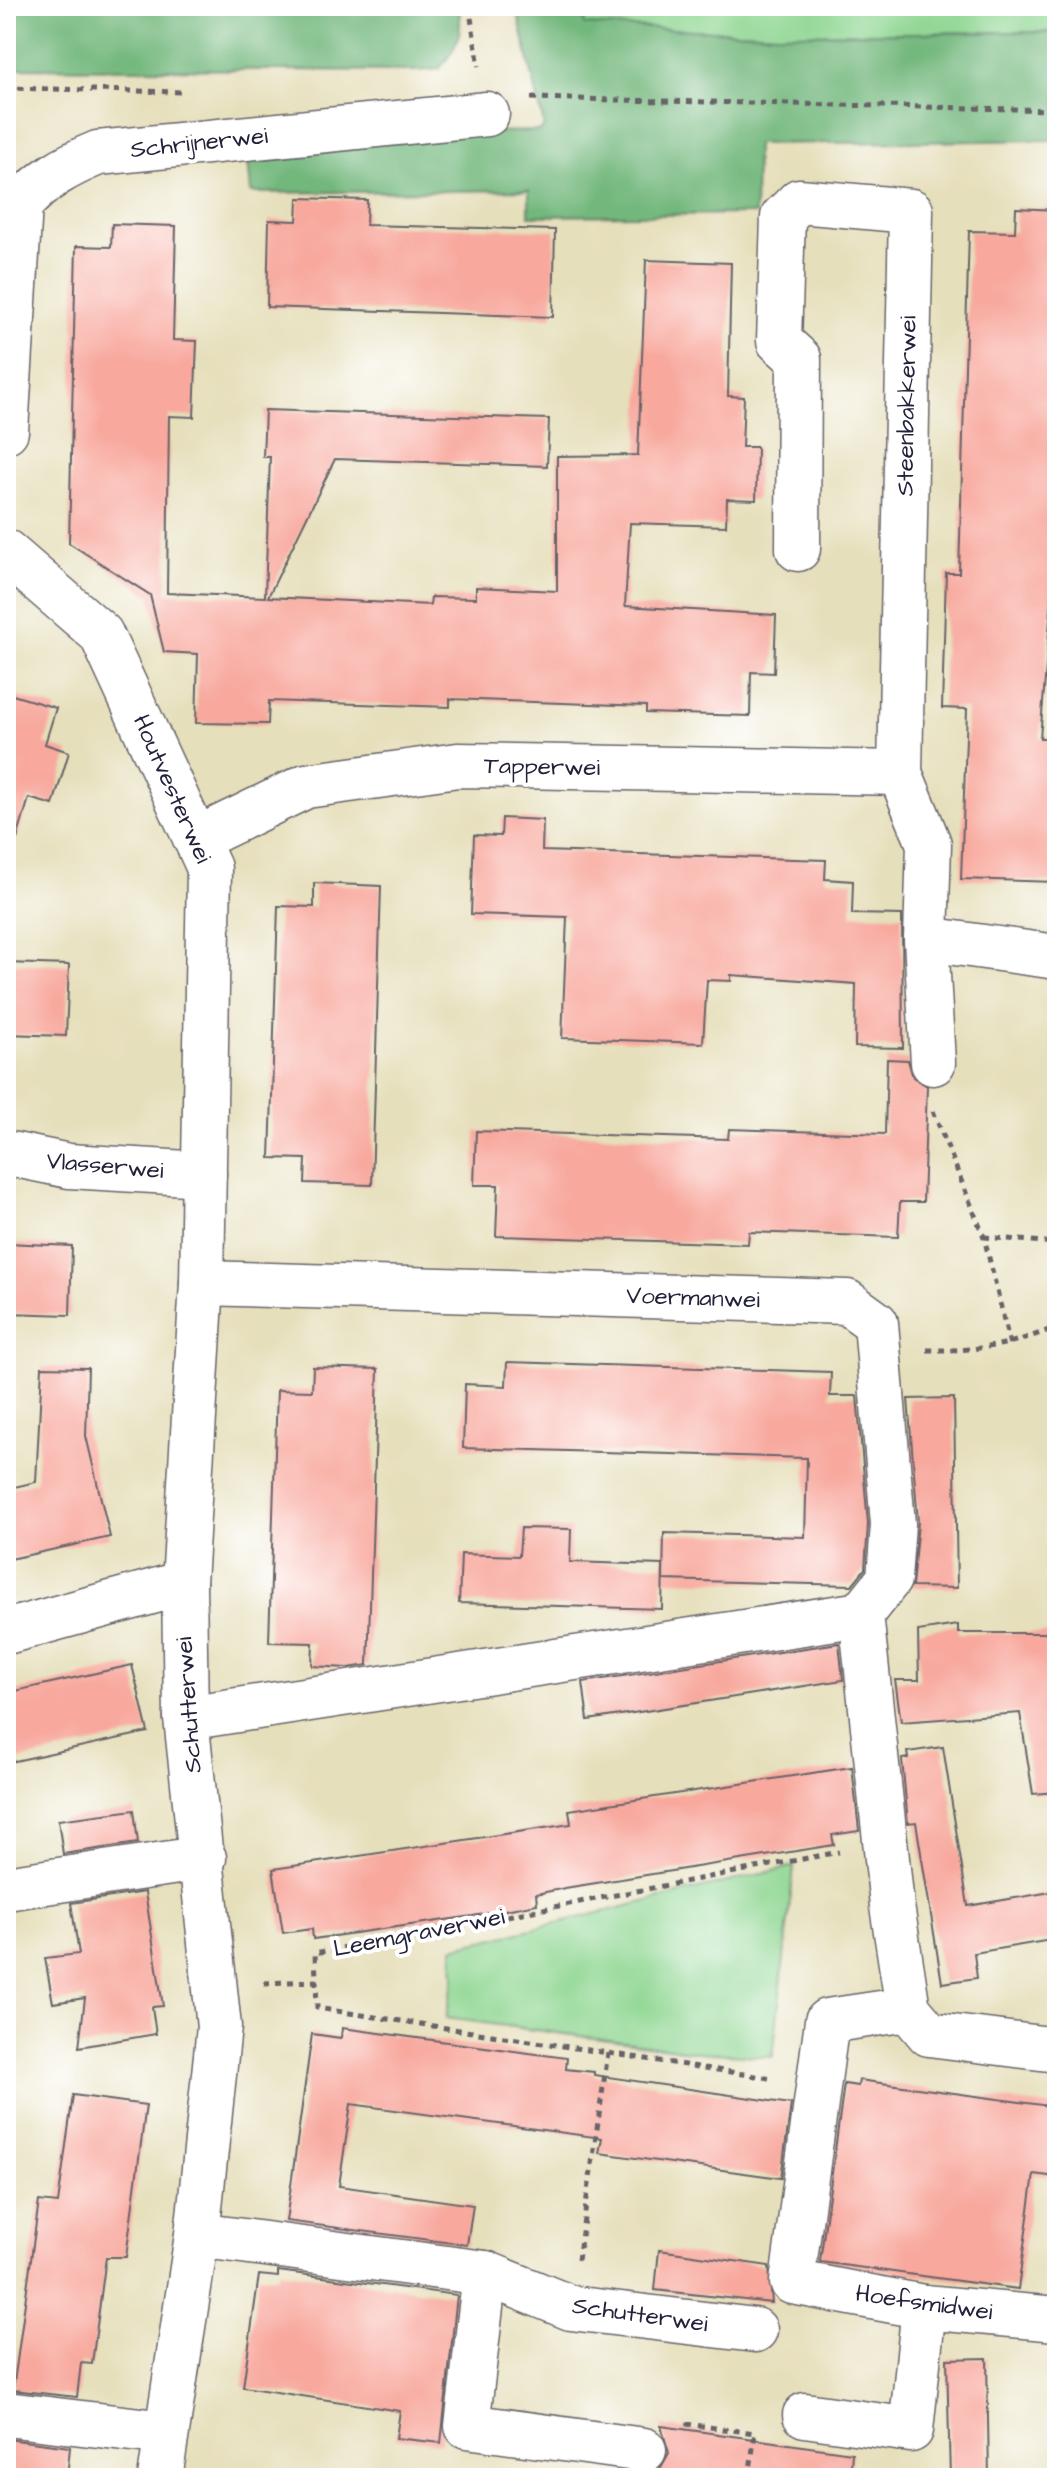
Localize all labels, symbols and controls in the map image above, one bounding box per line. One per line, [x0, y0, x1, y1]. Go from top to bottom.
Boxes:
street label: Schrijnerwei [129, 119, 270, 167]
street label: Steenbakkerwei [888, 315, 926, 497]
street label: Houtvesterwei [124, 709, 220, 869]
street label: Tapperwei [484, 749, 601, 785]
street label: Vlasserwei [45, 1144, 165, 1188]
street label: Voermanwei [626, 1279, 761, 1317]
street label: Schutterwei [167, 1635, 211, 1774]
street label: Leemgraverwei [330, 1900, 508, 1967]
street label: Hoefsmidwei [853, 2277, 995, 2329]
street label: Schutterwei [570, 2289, 710, 2341]

